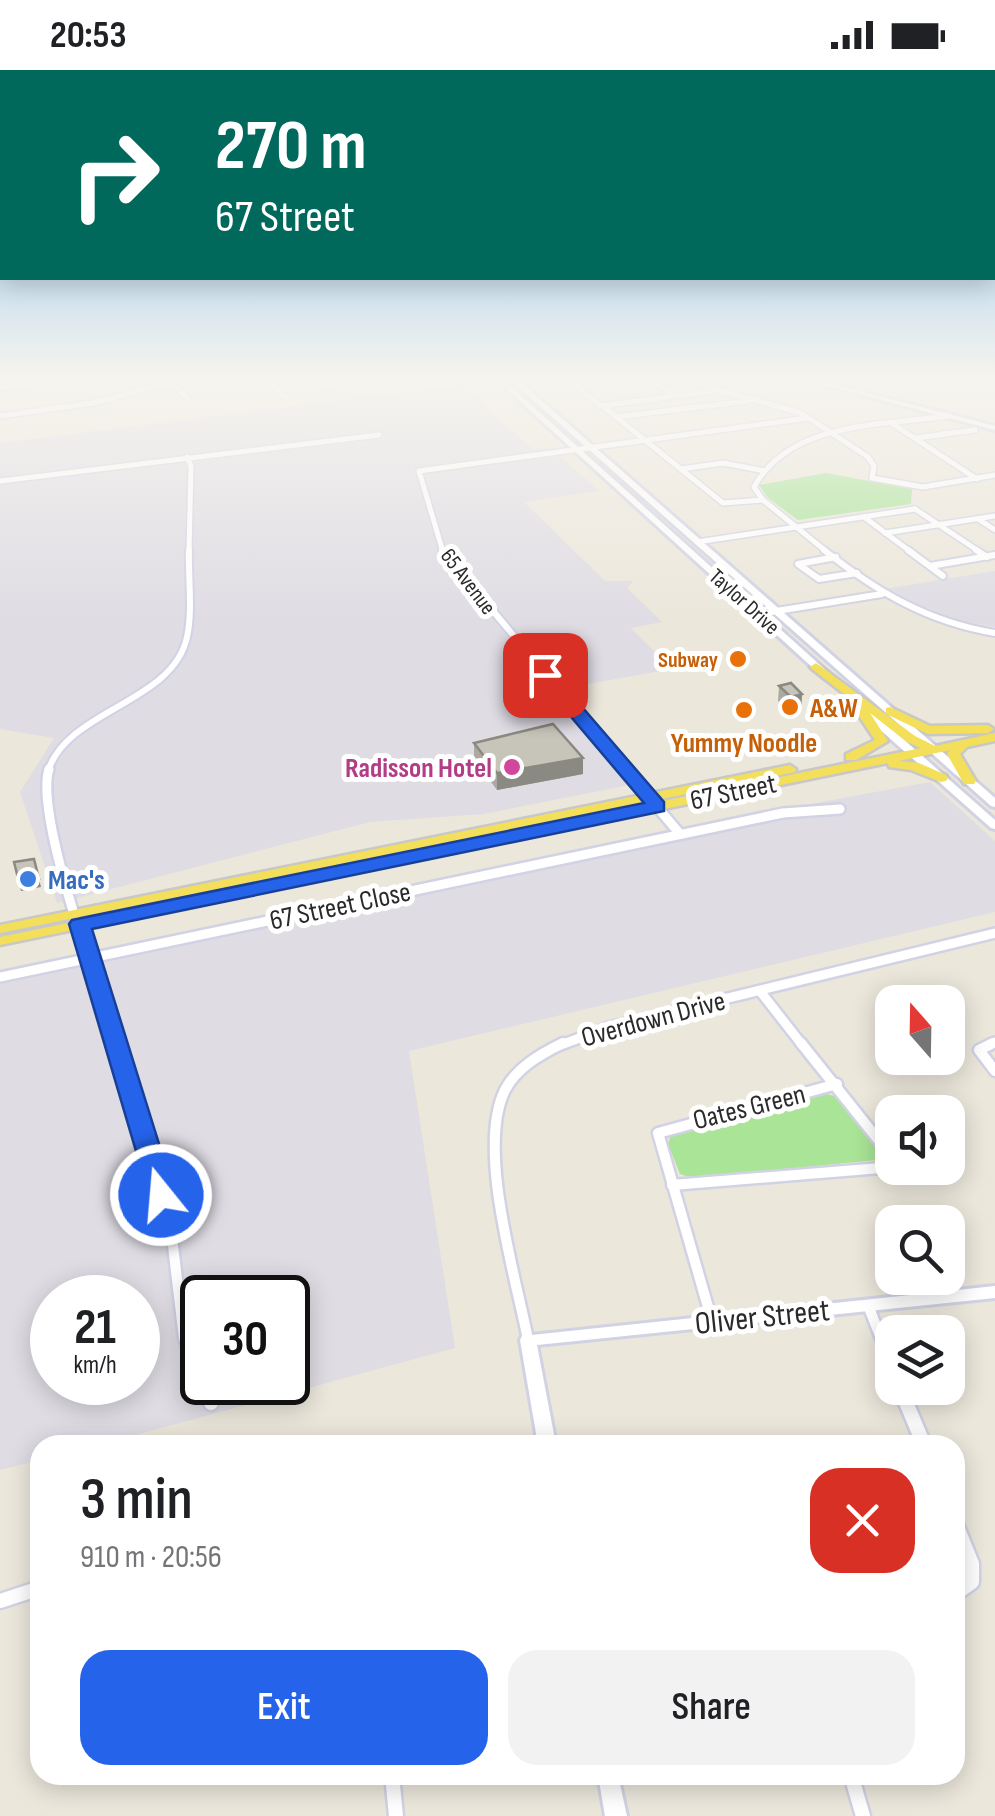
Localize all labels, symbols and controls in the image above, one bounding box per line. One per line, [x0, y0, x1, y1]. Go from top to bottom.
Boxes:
text: 20:53 [50, 13, 126, 58]
text: 270 m [215, 105, 367, 189]
icon: right [50, 110, 180, 240]
text: 67 Street [215, 190, 355, 245]
street label: 65 Avenue [434, 544, 501, 620]
street label: Taylor Drive [703, 563, 785, 641]
pin [503, 633, 588, 718]
place label: Subway [658, 647, 718, 674]
icon: arrive [518, 648, 573, 703]
marker: Subway [727, 648, 749, 670]
place label: A&W [809, 692, 858, 725]
marker: A&W [779, 696, 801, 718]
marker: Yummy Noodle [733, 699, 755, 721]
place label: Yummy Noodle [671, 727, 817, 760]
place label: Radisson Hotel [345, 752, 492, 785]
marker: Radisson Hotel [501, 756, 523, 778]
street label: 67 Street [687, 767, 779, 818]
place label: Mac's [48, 864, 105, 897]
marker: Mac's [17, 868, 39, 890]
street label: 67 Street Close [267, 875, 414, 937]
street label: Overdown Drive [578, 984, 729, 1054]
north arrow [875, 985, 965, 1075]
map controls [875, 985, 965, 1405]
street label: Oates Green [690, 1078, 809, 1137]
button: sound [875, 1095, 965, 1185]
position arrow [109, 1143, 213, 1247]
button: search [875, 1205, 965, 1295]
speed limit sign: 30 [180, 1275, 310, 1405]
street label: Oliver Street [693, 1291, 831, 1344]
text: 21 [74, 1298, 116, 1358]
button: layers [875, 1315, 965, 1405]
text: km/h [73, 1350, 117, 1381]
text: 3 min [80, 1464, 193, 1536]
button: close [810, 1468, 915, 1573]
text: 910 m · 20:56 [80, 1538, 222, 1577]
button: Exit [80, 1650, 488, 1765]
button: Share [508, 1650, 915, 1765]

